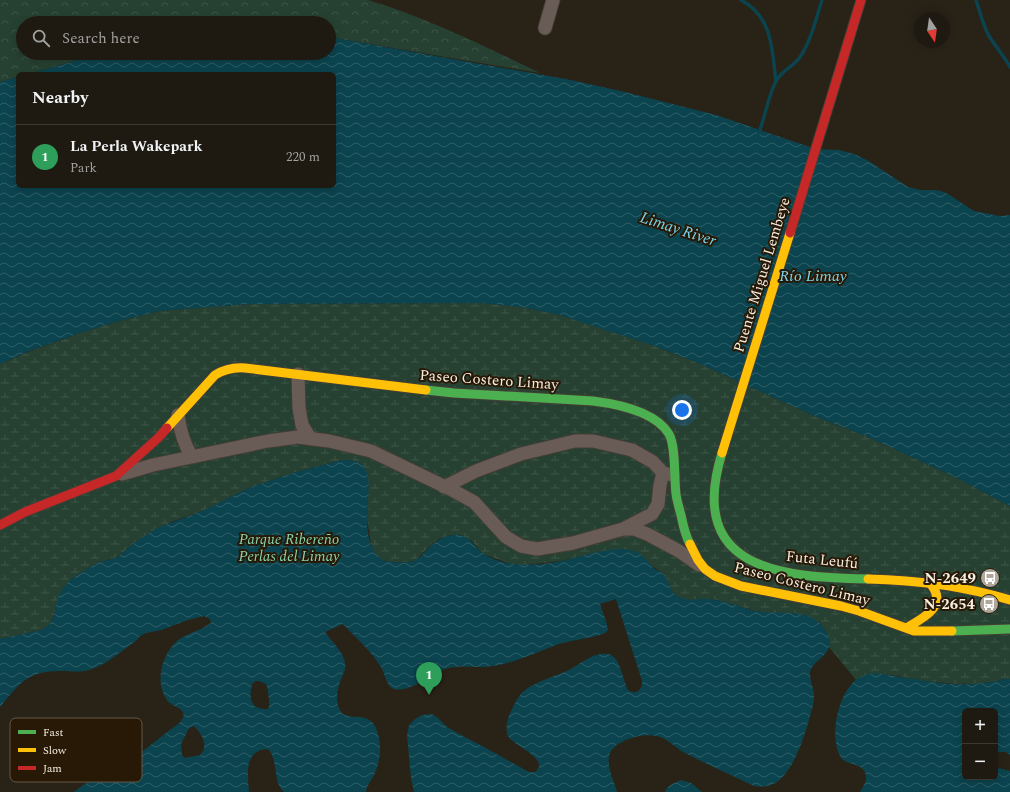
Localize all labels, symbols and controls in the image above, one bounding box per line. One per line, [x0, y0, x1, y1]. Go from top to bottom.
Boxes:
north arrow [914, 12, 950, 48]
search box [16, 16, 336, 60]
icon: search [30, 27, 52, 49]
text: Search here [62, 27, 140, 50]
text: Nearby [32, 85, 88, 111]
text: La Perla Wakepark [70, 135, 202, 158]
text: 1 [41, 147, 49, 167]
text: 220 m [286, 147, 320, 167]
text: Park [70, 158, 97, 178]
street label: Puente Miguel Lembeye [727, 195, 797, 355]
water label: Limay River [637, 205, 720, 253]
water label: Río Limay [779, 264, 847, 288]
street label: Paseo Costero Limay [419, 364, 560, 396]
your location [672, 400, 692, 420]
park label: Parque Ribereño Perlas del Limay [238, 528, 340, 568]
street label: Futa Leufú [785, 545, 859, 575]
street label: Paseo Costero Limay [732, 556, 873, 612]
place label: N-2649 [925, 567, 976, 590]
bus stop icon: N-2649 [979, 567, 1001, 589]
place label: N-2654 [924, 593, 976, 616]
bus stop icon: N-2654 [978, 593, 1000, 615]
pin: 1 [416, 662, 442, 695]
map controls [962, 708, 998, 780]
button: + [962, 708, 998, 744]
legend [10, 718, 142, 782]
text: Fast [43, 724, 64, 741]
text: Slow [43, 742, 67, 759]
button: − [962, 744, 998, 780]
text: Jam [43, 760, 62, 777]

